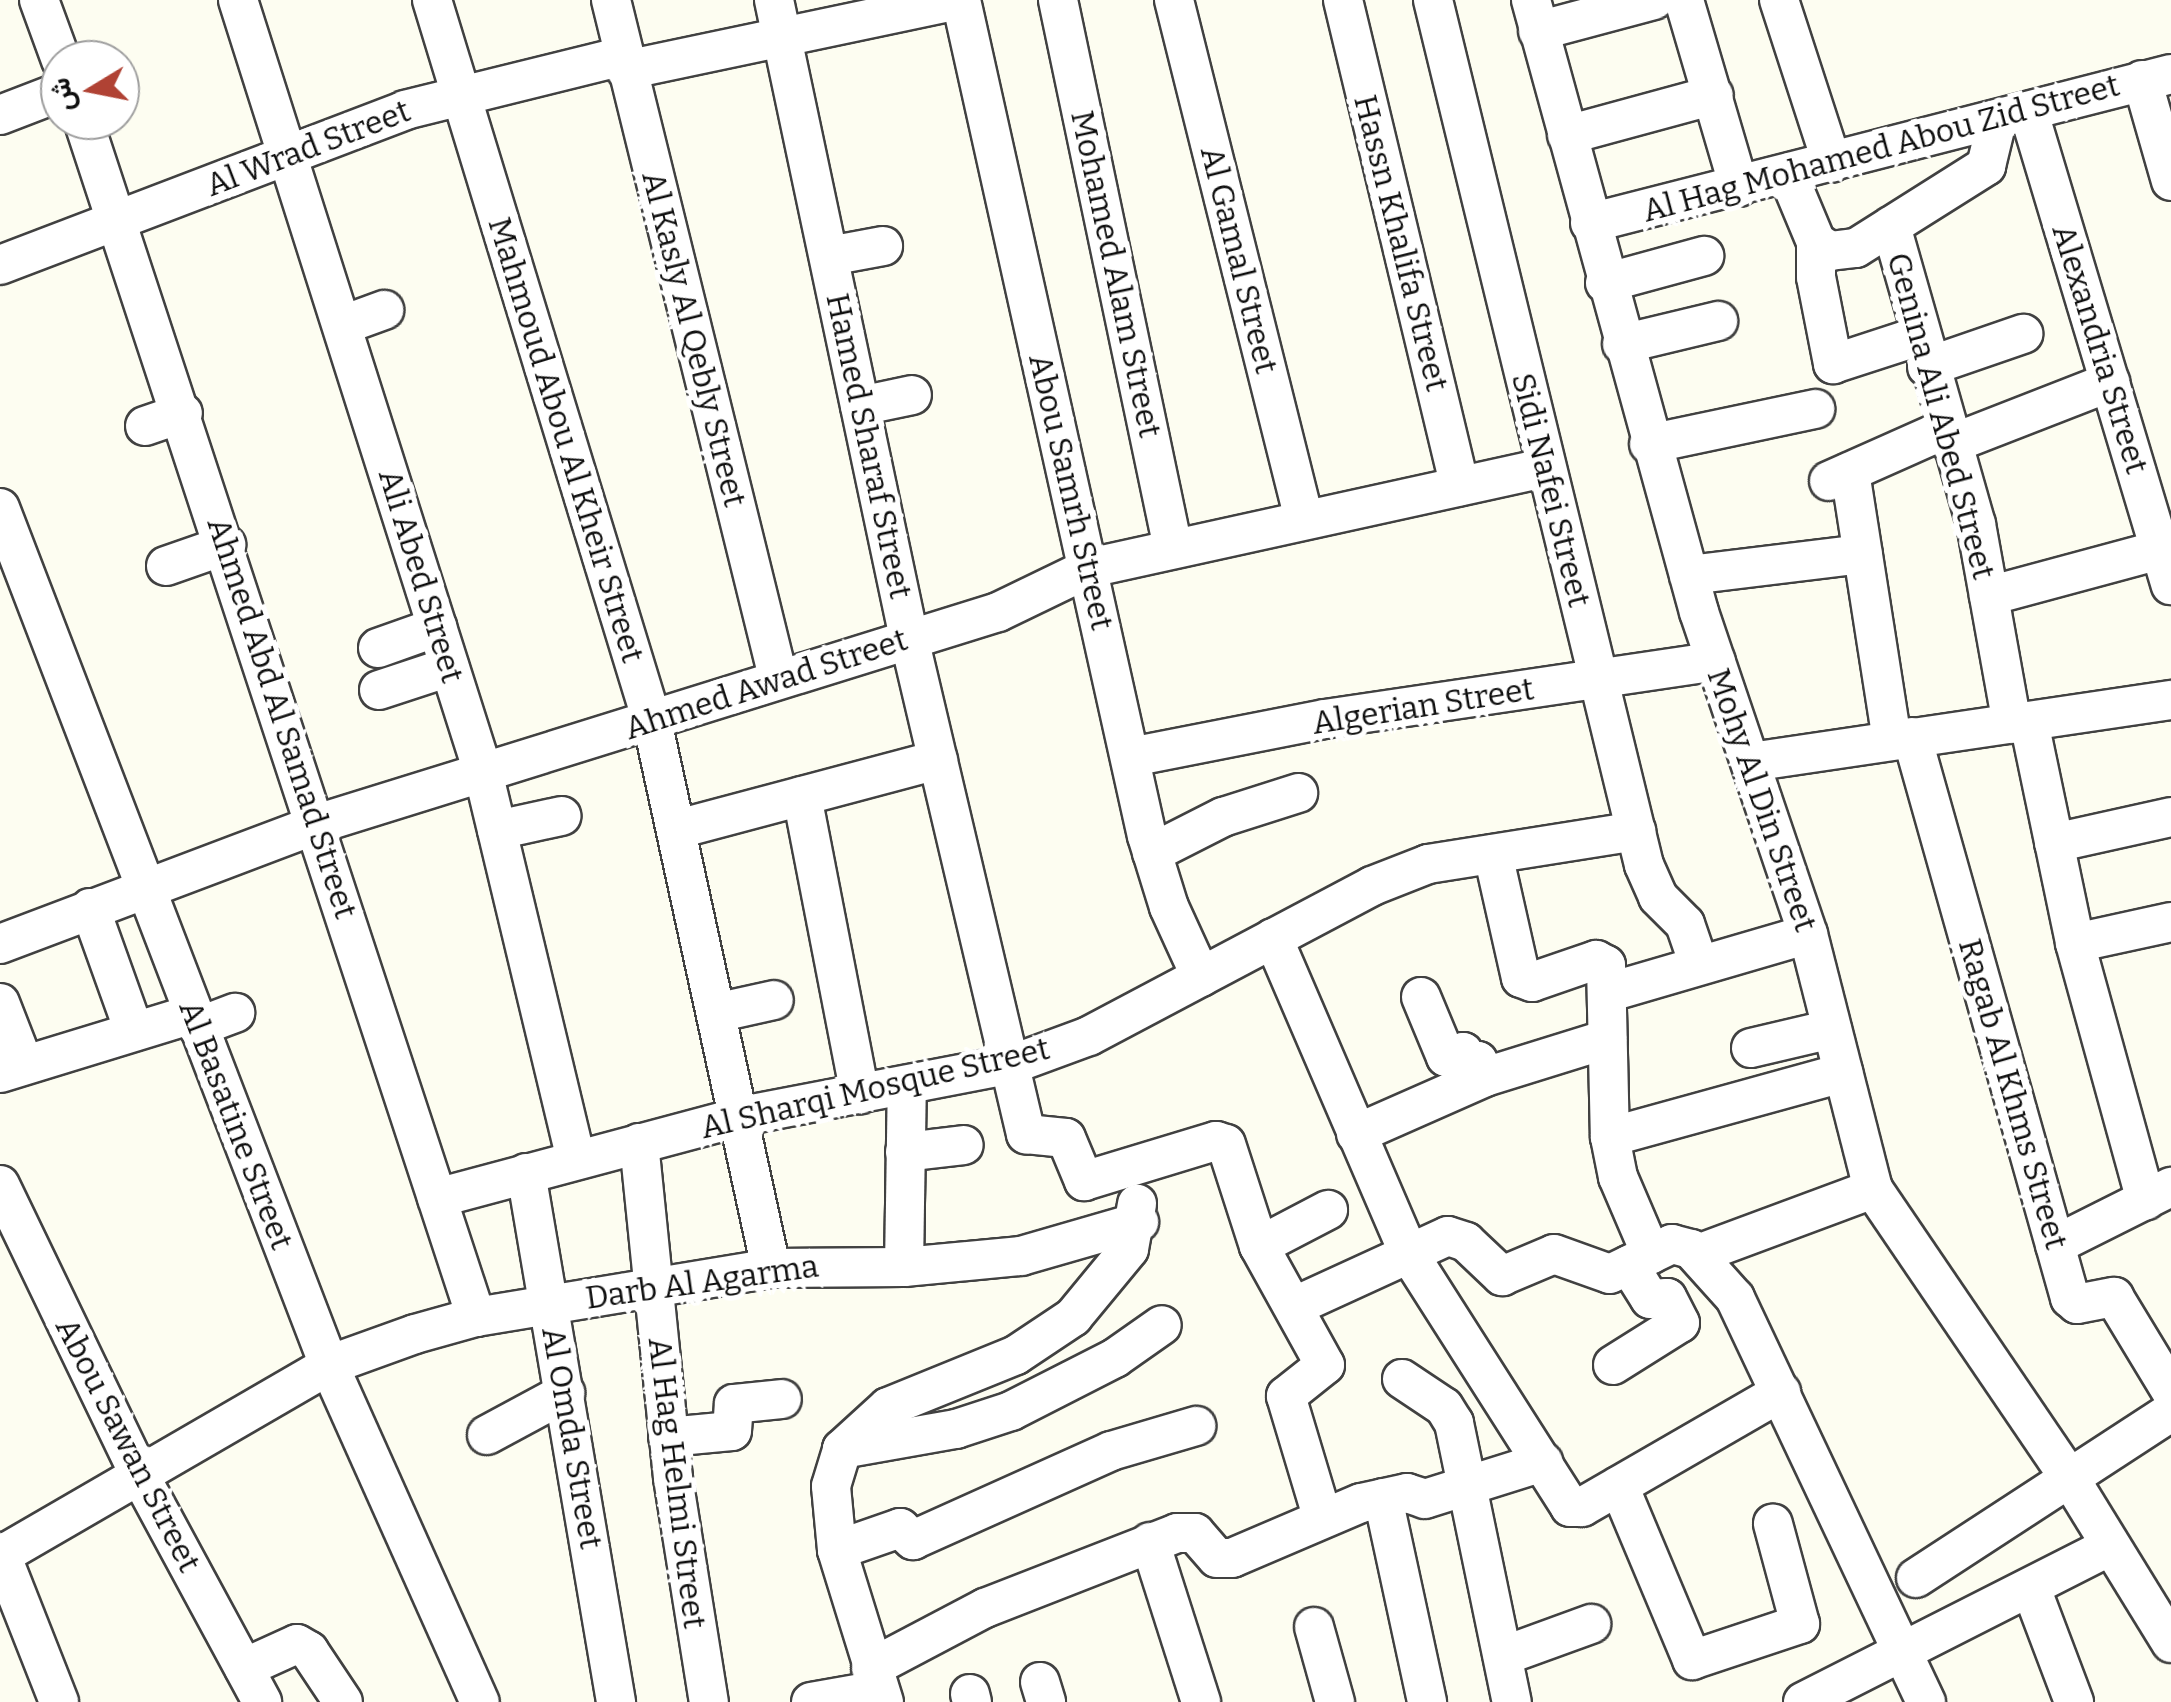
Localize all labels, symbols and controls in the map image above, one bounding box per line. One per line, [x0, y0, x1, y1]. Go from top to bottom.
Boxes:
north arrow [40, 40, 140, 140]
street label: Al Hag Mohamed Abou Zid Street [1638, 66, 2124, 230]
text: ش [43, 76, 81, 114]
street label: Al Wrad Street [200, 91, 416, 205]
street label: Hassn Khalifa Street [1346, 91, 1456, 395]
street label: Mohamed Alam Street [1063, 107, 1169, 441]
street label: Al Gamal Street [1192, 143, 1286, 377]
street label: Al Kasly Al Qebly Street [634, 167, 754, 511]
street label: Mahmoud Abou Al Kheir Street [480, 213, 652, 667]
street label: Alexandria Street [2044, 220, 2156, 478]
street label: Genina Ali Abed Street [1879, 249, 2003, 583]
street label: Hamed Sharaf Street [818, 290, 920, 602]
street label: Abou Samrh Street [1021, 350, 1121, 634]
street label: Sidi Nafei Street [1503, 369, 1599, 611]
street label: Ali Abed Street [370, 465, 472, 687]
street label: Ahmed Abd Al Samad Street [199, 513, 365, 923]
street label: Ahmed Awad Street [620, 620, 912, 748]
street label: Mohy Al Din Street [1699, 663, 1825, 937]
street label: Algerian Street [1309, 670, 1537, 742]
street label: Ragab Al Khms Street [1950, 934, 2076, 1254]
street label: Al Basatine Street [171, 995, 301, 1255]
street label: Al Sharqi Mosque Street [697, 1029, 1053, 1147]
street label: Darb Al Agarma [583, 1247, 821, 1317]
street label: Abou Sawan Street [47, 1312, 209, 1578]
street label: Al Omda Street [534, 1324, 610, 1552]
street label: Al Hag Helmi Street [640, 1335, 714, 1631]

